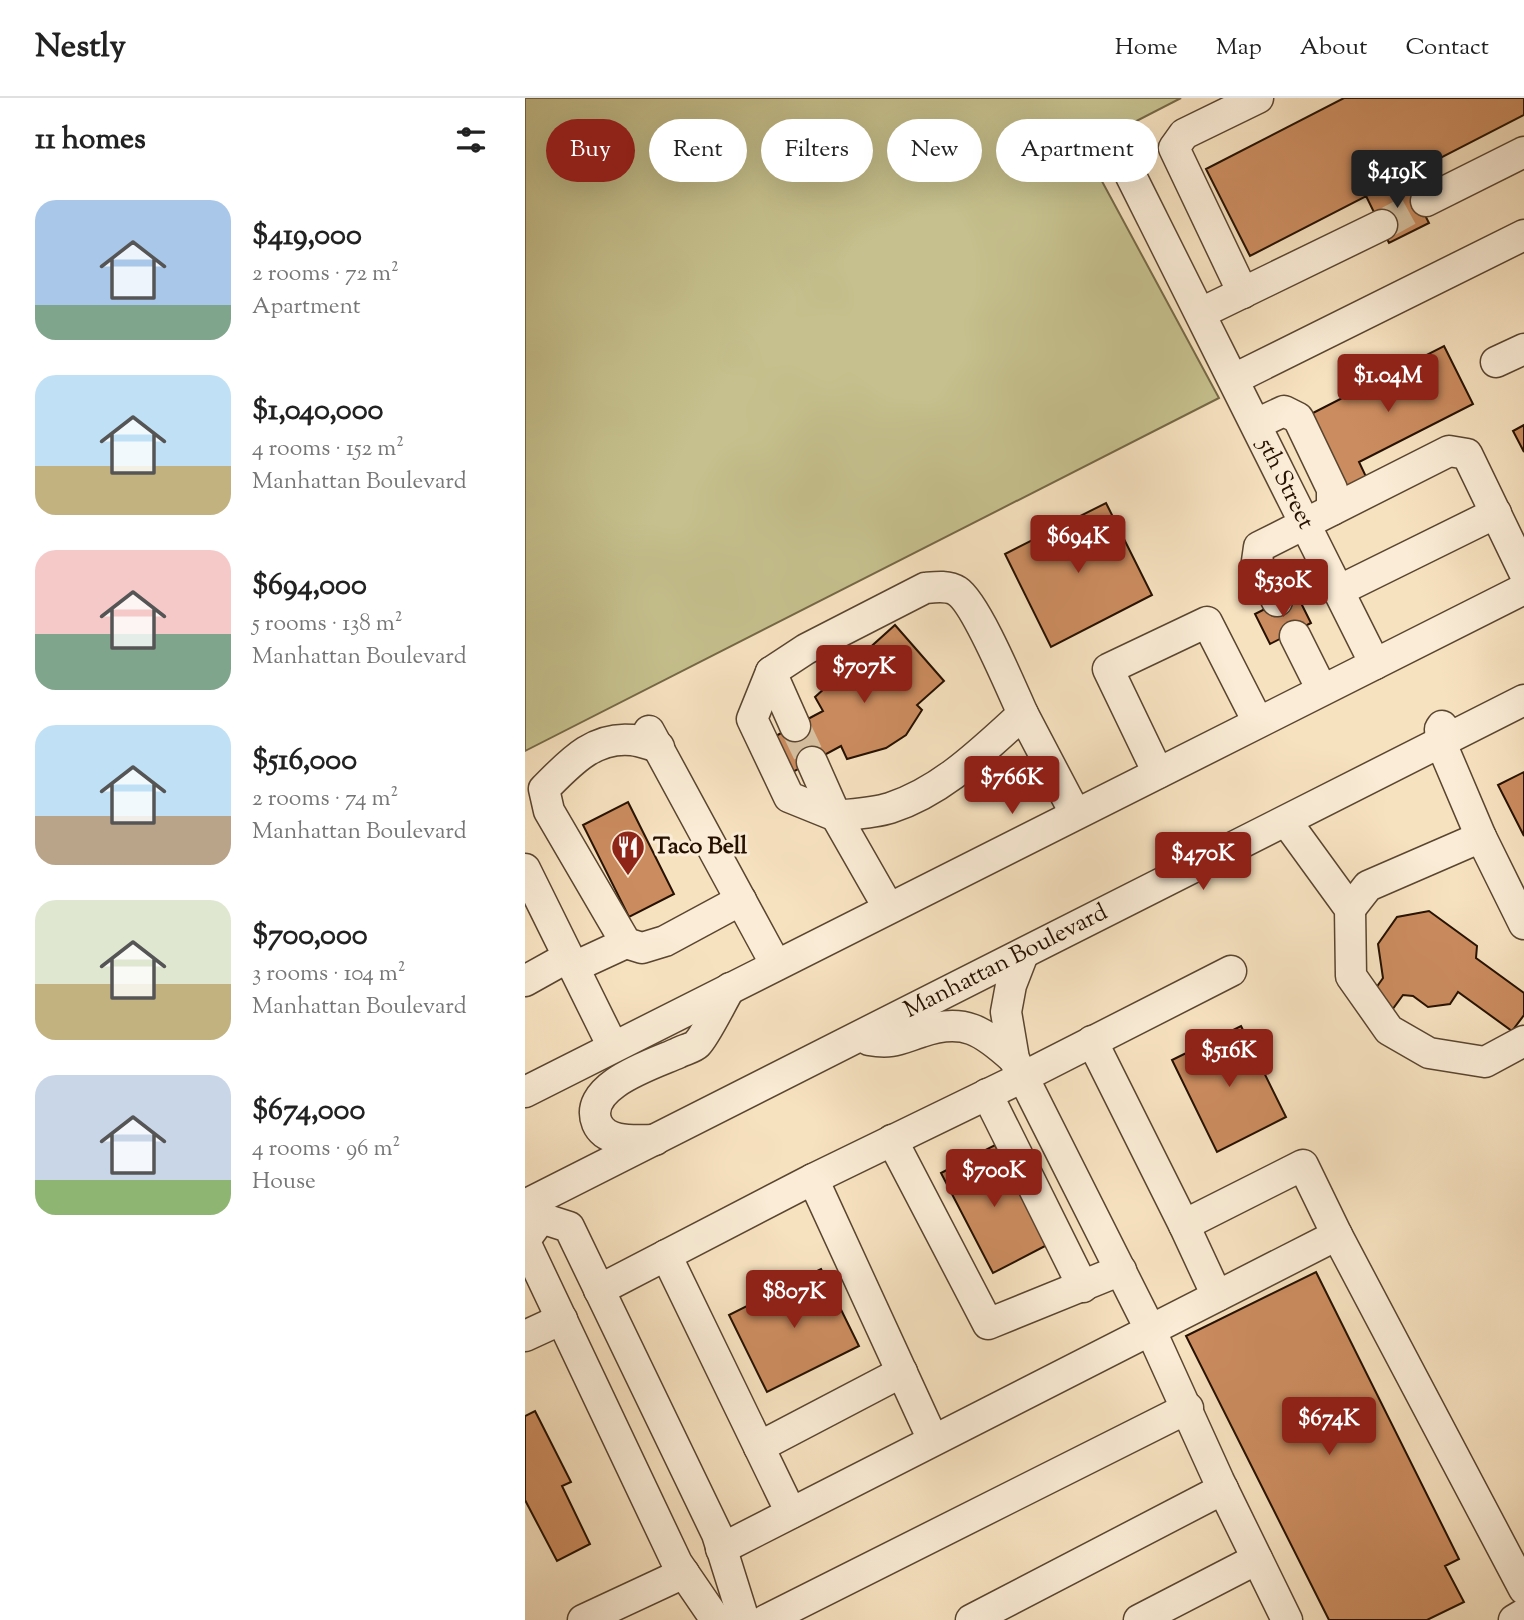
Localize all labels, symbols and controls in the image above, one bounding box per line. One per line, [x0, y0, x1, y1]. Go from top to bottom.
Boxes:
text: Nestly [35, 24, 126, 72]
text: Home [1115, 31, 1178, 65]
text: Map [1216, 31, 1262, 65]
text: About [1300, 31, 1367, 65]
text: Contact [1405, 31, 1489, 65]
text: 11 homes [35, 119, 146, 162]
chip: Buy [546, 119, 635, 182]
chip: Rent [649, 119, 747, 182]
chip: Filters [761, 119, 873, 182]
chip: New [887, 119, 982, 182]
chip: Apartment [996, 119, 1158, 182]
icon: filters [452, 121, 490, 159]
pin: $419K [1348, 150, 1446, 210]
text: $419K [1367, 156, 1427, 189]
text: $419,000 [252, 215, 362, 258]
icon: home [91, 228, 175, 312]
text: 2 rooms · 72 m² [252, 258, 399, 291]
text: Apartment [252, 291, 361, 324]
pin: $1.04M [1331, 354, 1445, 414]
text: $1.04M [1353, 360, 1423, 393]
text: $1,040,000 [252, 390, 383, 433]
icon: home [91, 403, 175, 487]
street label: 5th Street [1247, 431, 1322, 535]
text: 4 rooms · 152 m² [252, 433, 404, 466]
text: Manhattan Boulevard [252, 466, 467, 499]
pin: $694K [1029, 516, 1127, 575]
text: $694K [1046, 521, 1110, 554]
pin: $530K [1234, 560, 1332, 619]
text: $694,000 [252, 565, 367, 608]
text: $530K [1254, 565, 1312, 598]
icon: home [91, 578, 175, 662]
text: 5 rooms · 138 m² [252, 608, 403, 641]
text: Manhattan Boulevard [252, 641, 467, 674]
pin: $707K [815, 646, 913, 705]
text: $707K [832, 651, 896, 684]
text: $516,000 [252, 740, 357, 783]
icon: home [91, 753, 175, 837]
pin: $766K [963, 756, 1061, 816]
text: $766K [980, 762, 1044, 795]
text: 2 rooms · 74 m² [252, 783, 398, 816]
text: Manhattan Boulevard [252, 816, 467, 849]
restaurant icon: Taco Bell [609, 828, 647, 877]
place label: Taco Bell [653, 830, 747, 864]
pin: $470K [1154, 832, 1252, 892]
text: $470K [1171, 838, 1235, 871]
street label: Manhattan Boulevard [898, 896, 1114, 1028]
text: $700,000 [252, 915, 368, 958]
icon: home [91, 928, 175, 1012]
text: 3 rooms · 104 m² [252, 958, 406, 991]
text: Manhattan Boulevard [252, 991, 467, 1024]
pin: $516K [1180, 1030, 1278, 1089]
text: $516K [1201, 1035, 1257, 1068]
text: $674,000 [252, 1090, 365, 1133]
icon: home [91, 1103, 175, 1187]
text: 4 rooms · 96 m² [252, 1133, 400, 1166]
pin: $700K [945, 1150, 1043, 1209]
text: $700K [962, 1155, 1026, 1188]
text: House [252, 1166, 316, 1199]
pin: $807K [745, 1270, 843, 1330]
text: $807K [762, 1276, 826, 1309]
pin: $674K [1280, 1398, 1378, 1457]
text: $674K [1298, 1403, 1360, 1436]

